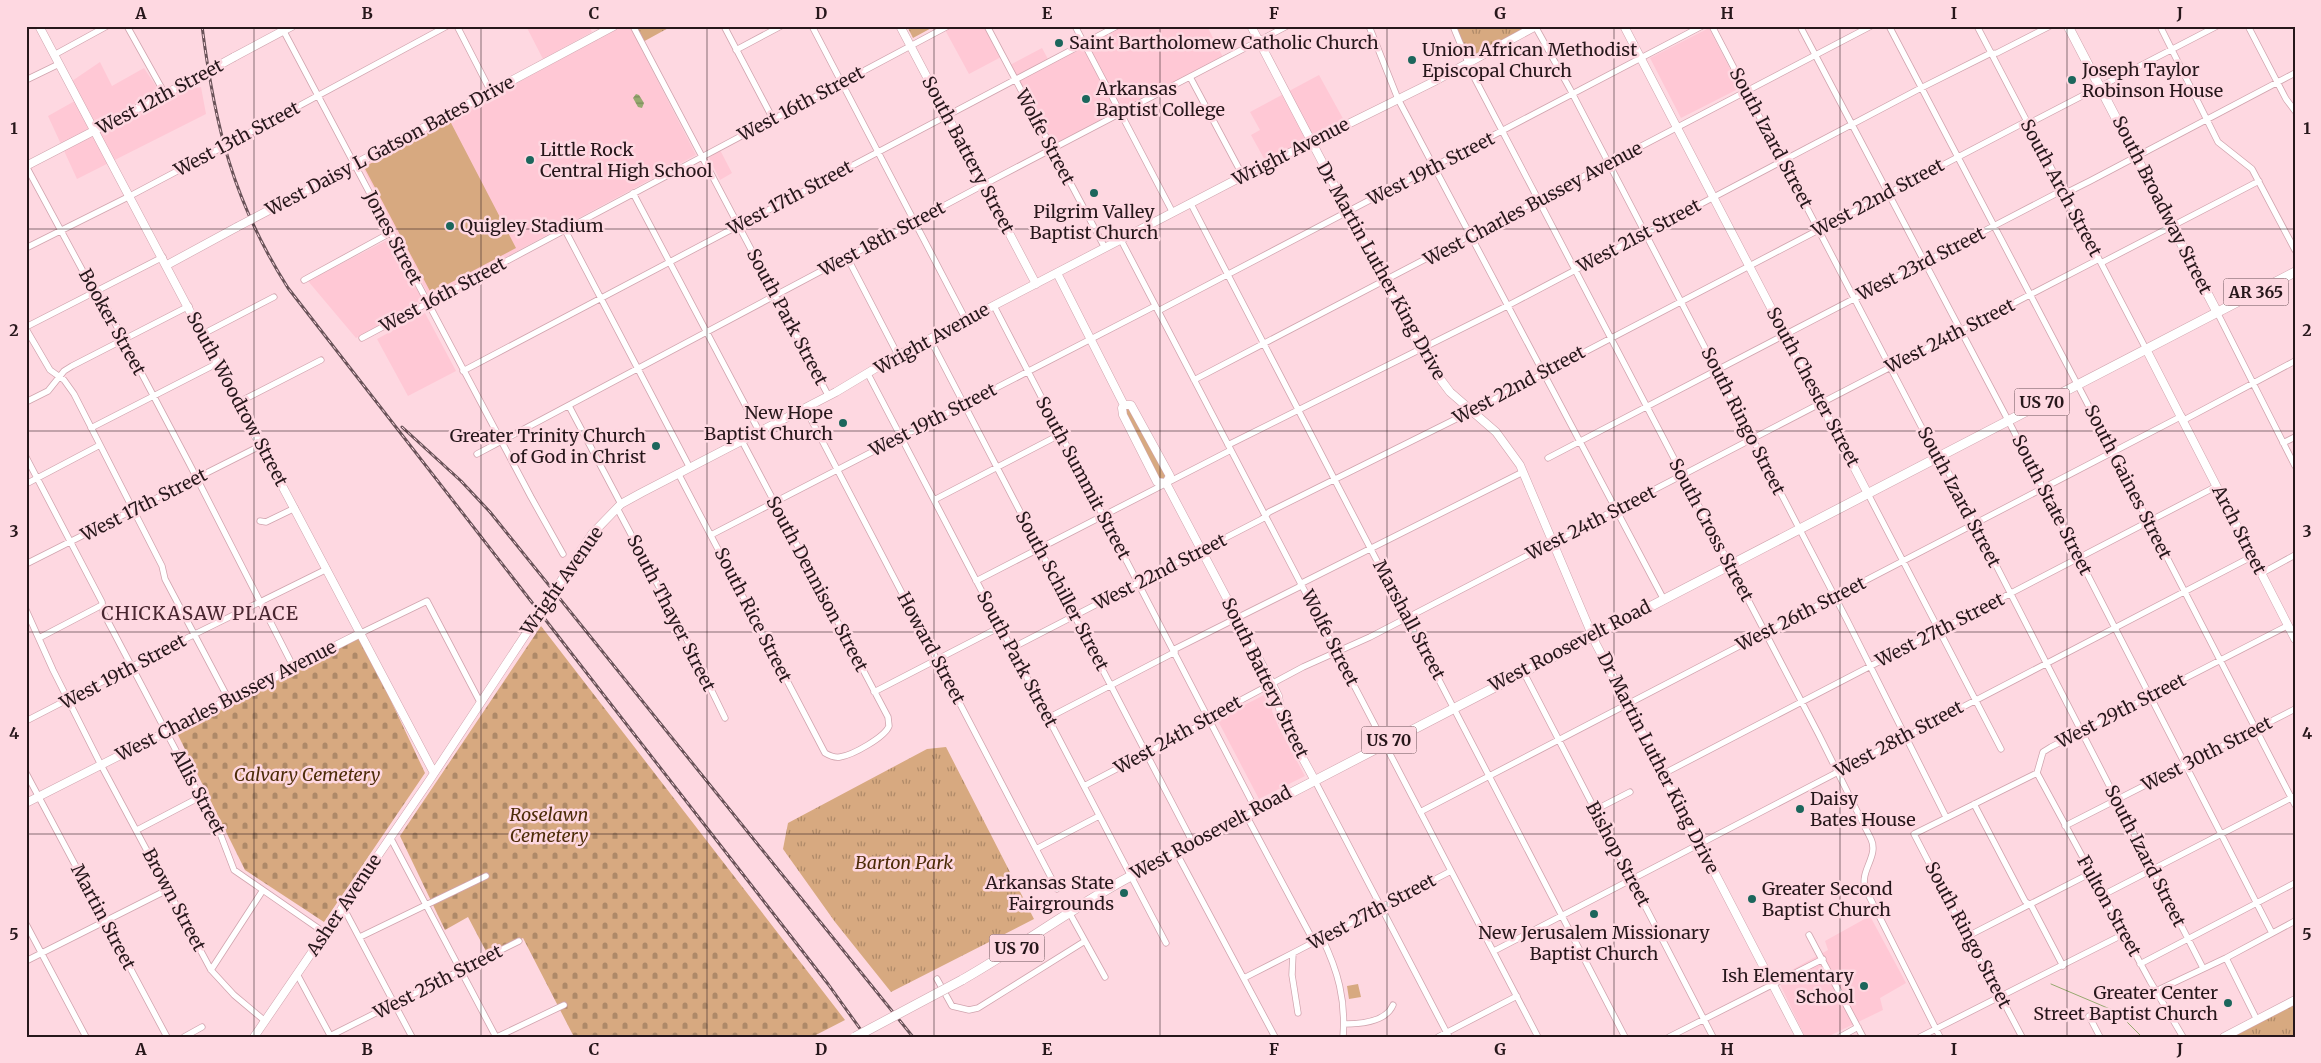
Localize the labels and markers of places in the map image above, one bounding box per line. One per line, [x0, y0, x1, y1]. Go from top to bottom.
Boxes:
place label: Saint Bartholomew Catholic Church [1069, 31, 1379, 54]
marker: Saint Bartholomew Catholic Church [1053, 37, 1065, 49]
place label: Union African Methodist Episcopal Church [1422, 38, 1637, 82]
marker: Union African Methodist Episcopal Church [1406, 54, 1418, 66]
place label: Joseph Taylor Robinson House [2081, 58, 2223, 102]
marker: Joseph Taylor Robinson House [2066, 74, 2078, 86]
place label: Arkansas Baptist College [1095, 77, 1225, 121]
marker: Arkansas Baptist College [1080, 93, 1092, 105]
place label: Little Rock Central High School [540, 138, 713, 182]
marker: Little Rock Central High School [524, 154, 536, 166]
marker: Pilgrim Valley Baptist Church [1088, 187, 1100, 199]
place label: Pilgrim Valley Baptist Church [1030, 200, 1159, 244]
place label: Quigley Stadium [460, 214, 604, 237]
marker: Quigley Stadium [444, 220, 456, 232]
place label: New Hope Baptist Church [704, 401, 833, 445]
marker: New Hope Baptist Church [837, 417, 849, 429]
place label: Greater Trinity Church of God in Christ [450, 424, 646, 468]
marker: Greater Trinity Church of God in Christ [650, 440, 662, 452]
place label: Daisy Bates House [1810, 787, 1916, 831]
marker: Daisy Bates House [1794, 803, 1806, 815]
place label: Arkansas State Fairgrounds [984, 871, 1114, 915]
place label: Greater Second Baptist Church [1762, 877, 1893, 921]
marker: Arkansas State Fairgrounds [1118, 887, 1130, 899]
marker: Greater Second Baptist Church [1746, 893, 1758, 905]
marker: New Jerusalem Missionary Baptist Church [1588, 908, 1600, 920]
place label: New Jerusalem Missionary Baptist Church [1478, 921, 1710, 965]
place label: Ish Elementary School [1722, 964, 1855, 1008]
marker: Ish Elementary School [1858, 980, 1870, 992]
place label: Greater Center Street Baptist Church [2033, 981, 2218, 1025]
marker: Greater Center Street Baptist Church [2222, 997, 2234, 1009]

